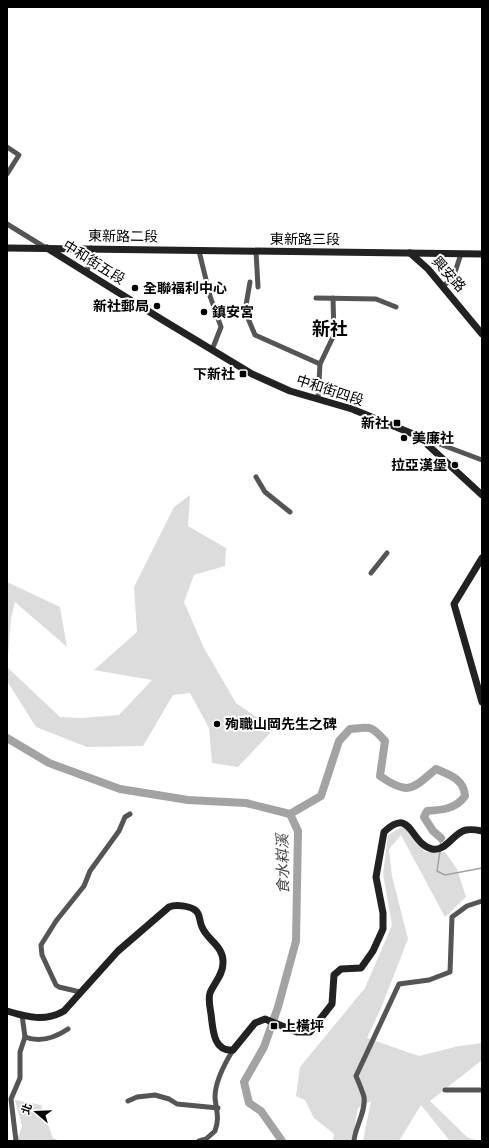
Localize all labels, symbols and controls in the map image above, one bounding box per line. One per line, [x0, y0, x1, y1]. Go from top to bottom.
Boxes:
street label: 東新路二段 [88, 225, 158, 247]
street label: 東新路三段 [270, 229, 340, 249]
street label: 中和街五段 [59, 235, 129, 289]
street label: 興安路 [428, 252, 470, 296]
place label: 全聯福利中心 [143, 278, 227, 298]
marker: 全聯福利中心 [130, 283, 140, 293]
place label: 新社郵局 [93, 296, 149, 316]
marker: 新社郵局 [152, 301, 162, 311]
place label: 鎮安宮 [212, 302, 254, 322]
marker: 鎮安宮 [199, 307, 209, 317]
district label: 新社 [312, 316, 348, 342]
place label: 下新社 [193, 364, 235, 384]
marker: 下新社 [238, 369, 248, 379]
street label: 中和街四段 [294, 370, 366, 410]
place label: 新社 [361, 413, 389, 433]
marker: 新社 [392, 418, 402, 428]
place label: 美廉社 [412, 428, 454, 448]
marker: 美廉社 [399, 433, 409, 443]
place label: 拉亞漢堡 [391, 455, 447, 475]
marker: 拉亞漢堡 [450, 460, 460, 470]
place label: 殉職山岡先生之碑 [225, 714, 337, 734]
marker: 殉職山岡先生之碑 [212, 719, 222, 729]
water label: 食水嵙溪 [271, 832, 295, 894]
place label: 上橫坪 [282, 1016, 324, 1036]
marker: 上橫坪 [269, 1021, 279, 1031]
north arrow [16, 1092, 56, 1132]
text: 北 [17, 1101, 36, 1117]

